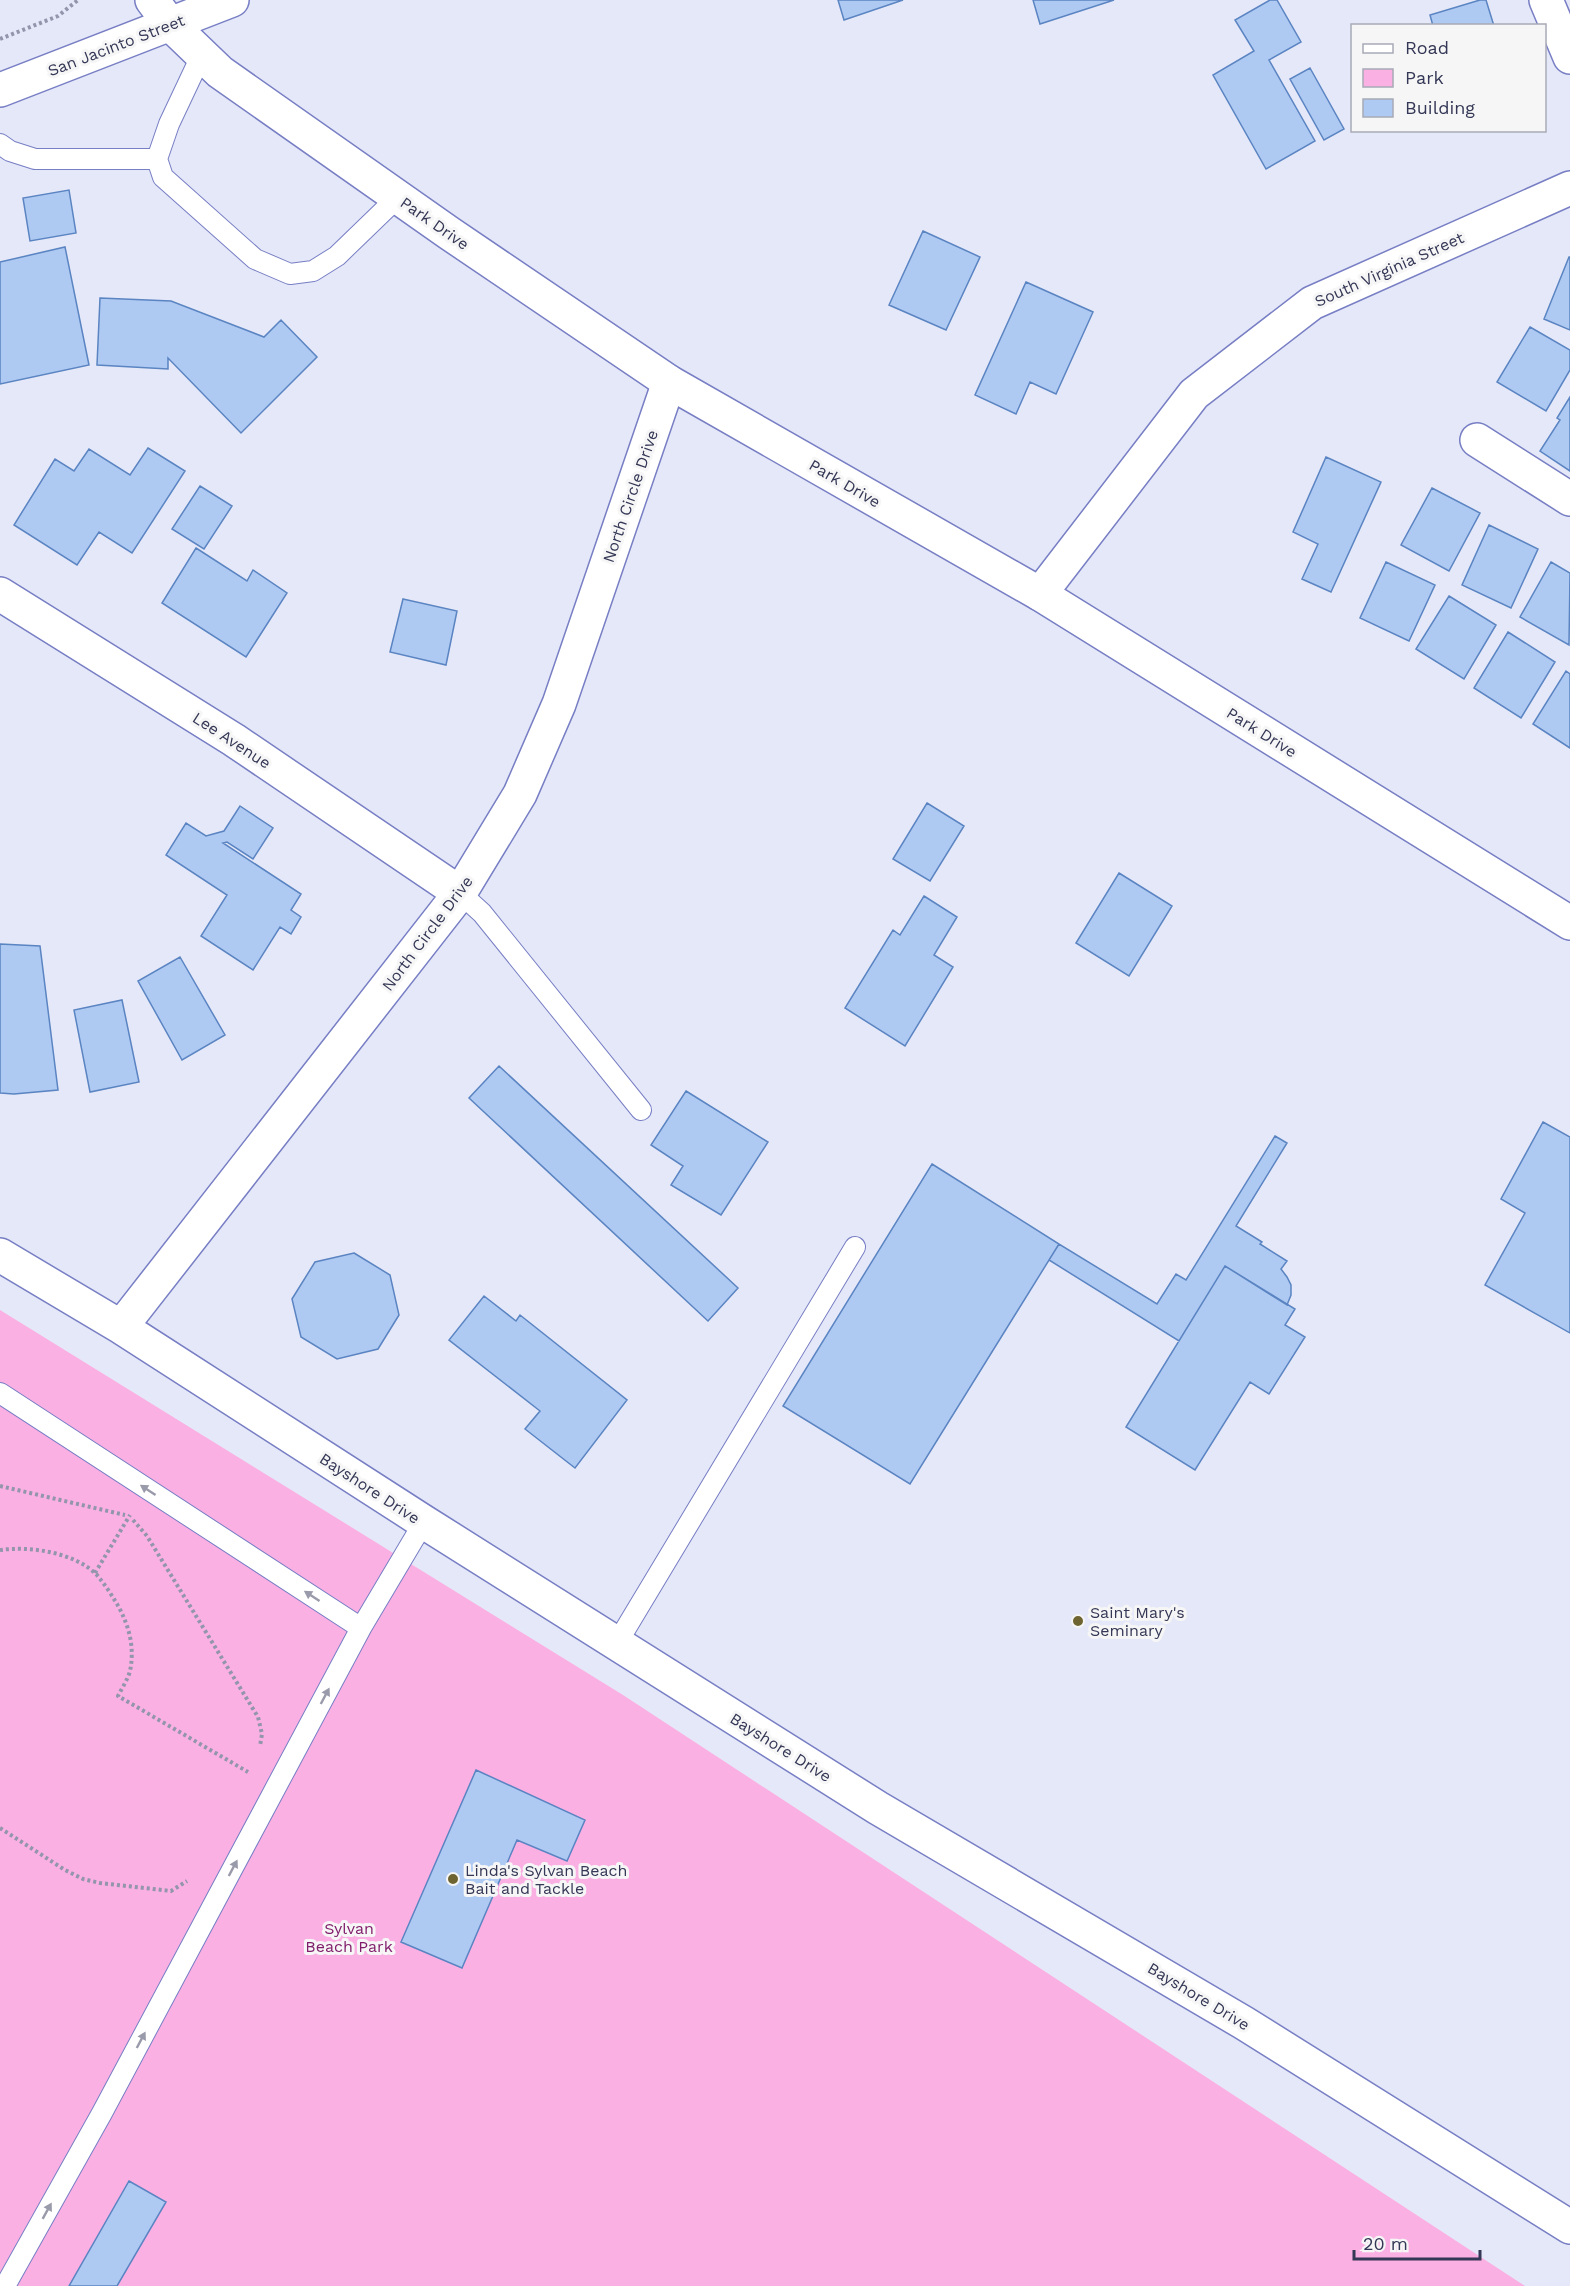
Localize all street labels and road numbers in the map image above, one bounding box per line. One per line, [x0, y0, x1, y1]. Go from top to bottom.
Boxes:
street label: San Jacinto Street [45, 11, 187, 80]
street label: Park Drive [397, 193, 473, 254]
street label: South Virginia Street [1312, 228, 1467, 311]
street label: North Circle Drive [599, 427, 662, 565]
street label: Park Drive [806, 455, 884, 511]
street label: Park Drive [1223, 703, 1300, 761]
street label: Lee Avenue [189, 708, 274, 773]
street label: North Circle Drive [378, 872, 477, 995]
street label: Bayshore Drive [316, 1449, 423, 1528]
street label: Bayshore Drive [727, 1709, 835, 1786]
street label: Bayshore Drive [1144, 1958, 1253, 2034]

